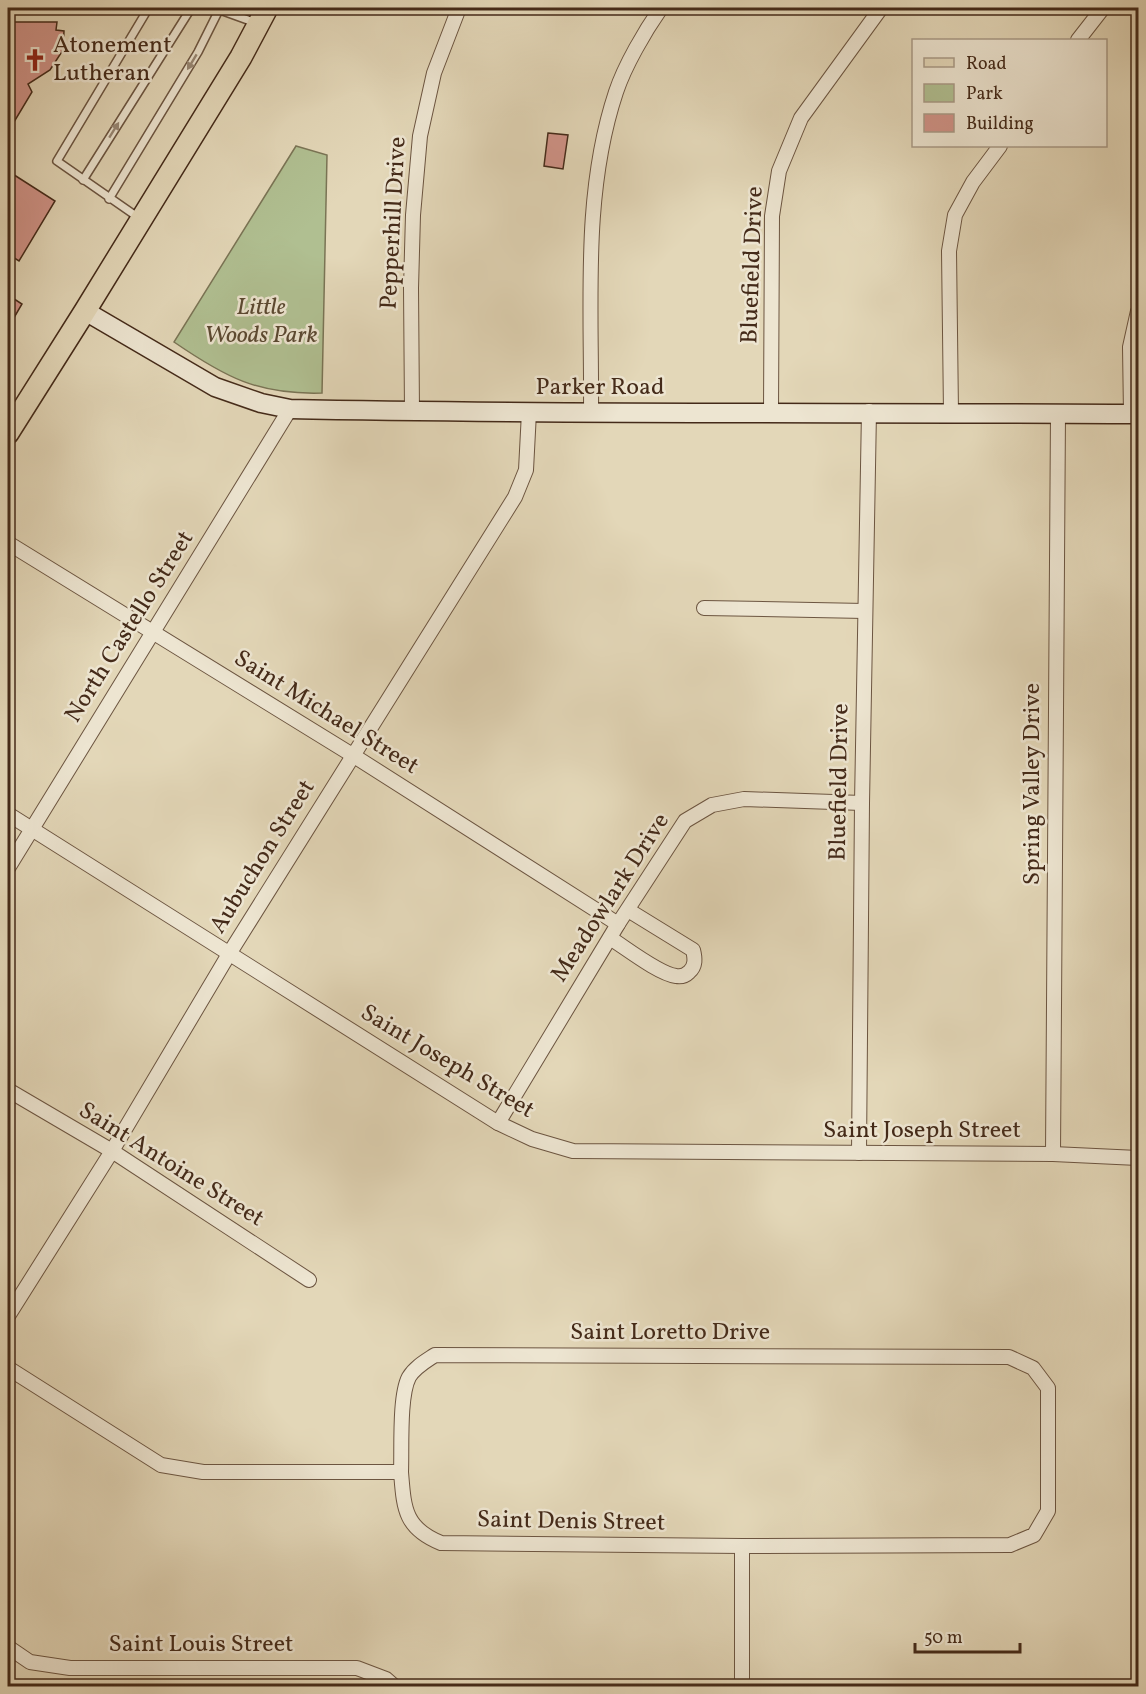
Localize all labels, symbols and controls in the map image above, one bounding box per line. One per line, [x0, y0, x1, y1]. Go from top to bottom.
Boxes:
place label: Atonement Lutheran [53, 29, 172, 91]
legend [912, 39, 1107, 147]
church icon: Atonement Lutheran [22, 47, 48, 73]
text: Road [966, 52, 1007, 77]
one-way arrow [187, 54, 198, 70]
text: Park [966, 82, 1003, 107]
text: Building [966, 112, 1034, 137]
one-way arrow [108, 122, 119, 138]
street label: Pepperhill Drive [372, 136, 416, 310]
street label: Bluefield Drive [733, 186, 773, 344]
park label: Little Woods Park [204, 291, 318, 353]
street label: Parker Road [535, 371, 665, 405]
street label: North Castello Street [57, 525, 203, 729]
street label: Saint Michael Street [227, 642, 425, 784]
street label: Spring Valley Drive [1016, 683, 1050, 885]
street label: Bluefield Drive [822, 703, 858, 861]
street label: Aubuchon Street [202, 773, 324, 941]
street label: Meadowlark Drive [543, 807, 679, 989]
street label: Saint Joseph Street [353, 996, 541, 1128]
street label: Saint Antoine Street [72, 1094, 270, 1236]
street label: Saint Joseph Street [823, 1114, 1021, 1148]
street label: Saint Loretto Drive [570, 1316, 770, 1350]
street label: Saint Denis Street [477, 1503, 665, 1541]
scale bar [915, 1616, 1020, 1654]
text: 50 m [924, 1626, 963, 1651]
street label: Saint Louis Street [109, 1628, 293, 1662]

